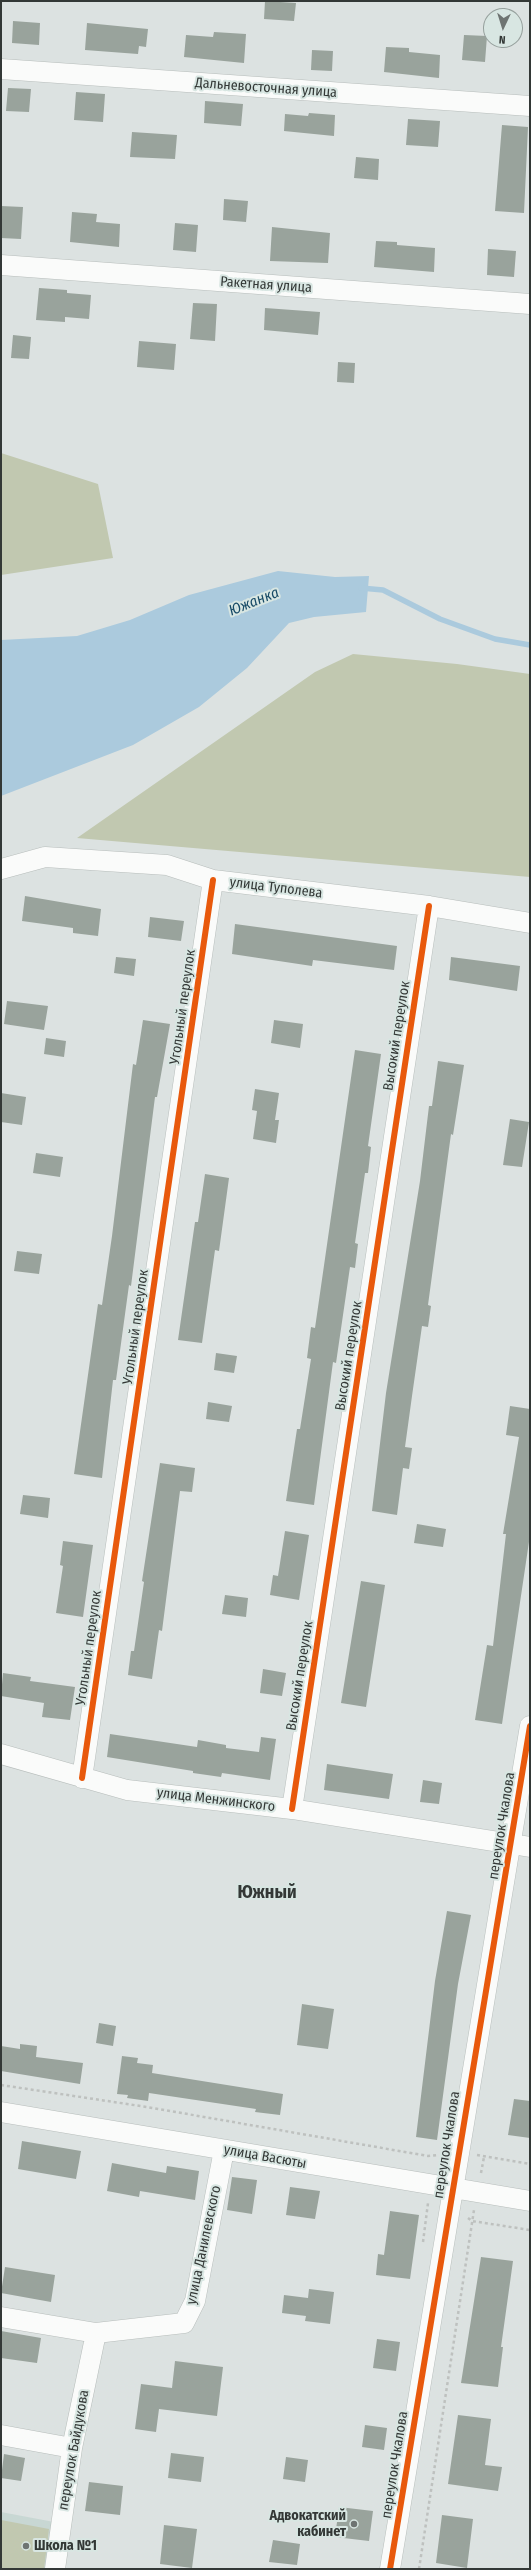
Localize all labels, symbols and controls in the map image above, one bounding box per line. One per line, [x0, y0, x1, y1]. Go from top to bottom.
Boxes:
north arrow [483, 8, 523, 48]
text: N [498, 33, 506, 46]
street label: Дальневосточная улица [194, 75, 338, 101]
street label: Ракетная улица [220, 273, 312, 297]
water label: Южанка [226, 584, 282, 620]
street label: улица Туполева [229, 874, 323, 902]
street label: Угольный переулок [167, 948, 199, 1066]
street label: Высокий переулок [380, 980, 414, 1092]
street label: Угольный переулок [120, 1268, 152, 1386]
street label: Высокий переулок [332, 1300, 366, 1412]
street label: Угольный переулок [73, 1589, 105, 1707]
street label: Высокий переулок [283, 1620, 317, 1732]
street label: переулок Чкалова [485, 1771, 519, 1881]
street label: улица Менжинского [156, 1784, 276, 1816]
district label: Южный [237, 1882, 297, 1904]
street label: переулок Чкалова [430, 2090, 464, 2200]
street label: улица Васюты [222, 2141, 308, 2173]
street label: улица Данилевского [183, 2184, 225, 2306]
street label: переулок Байдукова [55, 2389, 93, 2511]
street label: переулок Чкалова [378, 2410, 412, 2520]
place label: Адвокатский кабинет [270, 2508, 346, 2540]
marker: Адвокатский кабинет [349, 2519, 359, 2529]
place label: Школа №1 [34, 2538, 97, 2554]
marker: Школа №1 [21, 2541, 31, 2551]

